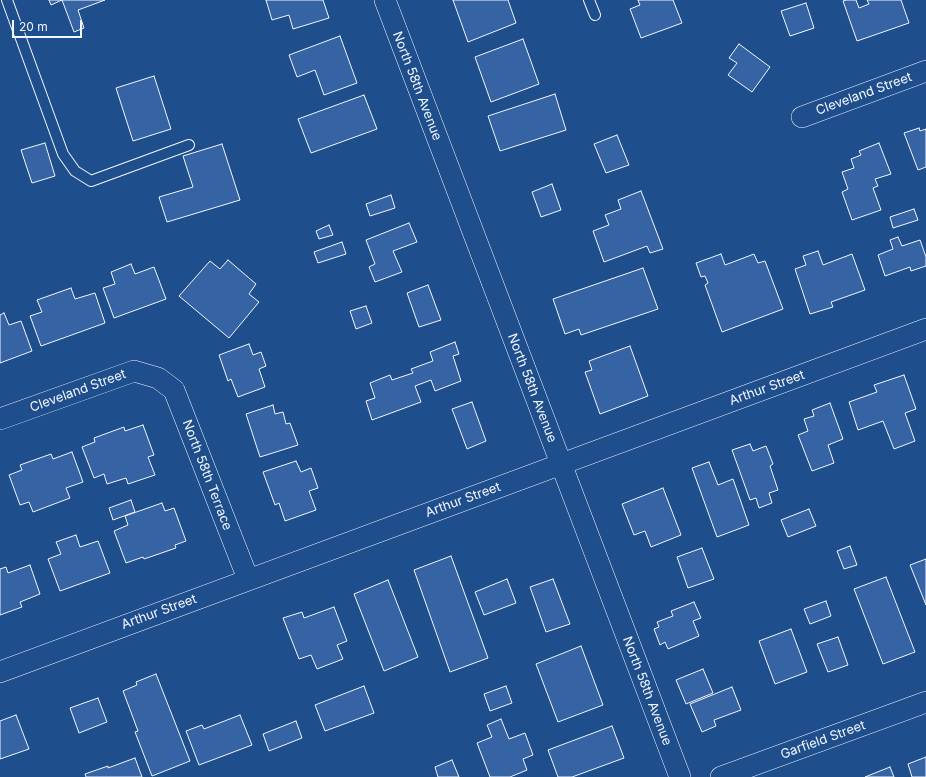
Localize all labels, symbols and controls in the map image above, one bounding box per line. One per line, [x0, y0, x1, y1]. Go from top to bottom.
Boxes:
scale bar [14, 12, 84, 38]
text: 20 m [19, 19, 48, 34]
street label: North 58th Avenue [389, 29, 445, 143]
street label: Cleveland Street [814, 69, 914, 119]
street label: North 58th Avenue [504, 331, 560, 445]
street label: Cleveland Street [28, 366, 128, 416]
street label: Arthur Street [727, 367, 807, 409]
street label: North 58th Terrace [179, 418, 235, 532]
street label: Arthur Street [423, 479, 503, 521]
street label: Arthur Street [119, 591, 199, 633]
street label: North 58th Avenue [619, 634, 675, 748]
street label: Garfield Street [778, 717, 868, 763]

